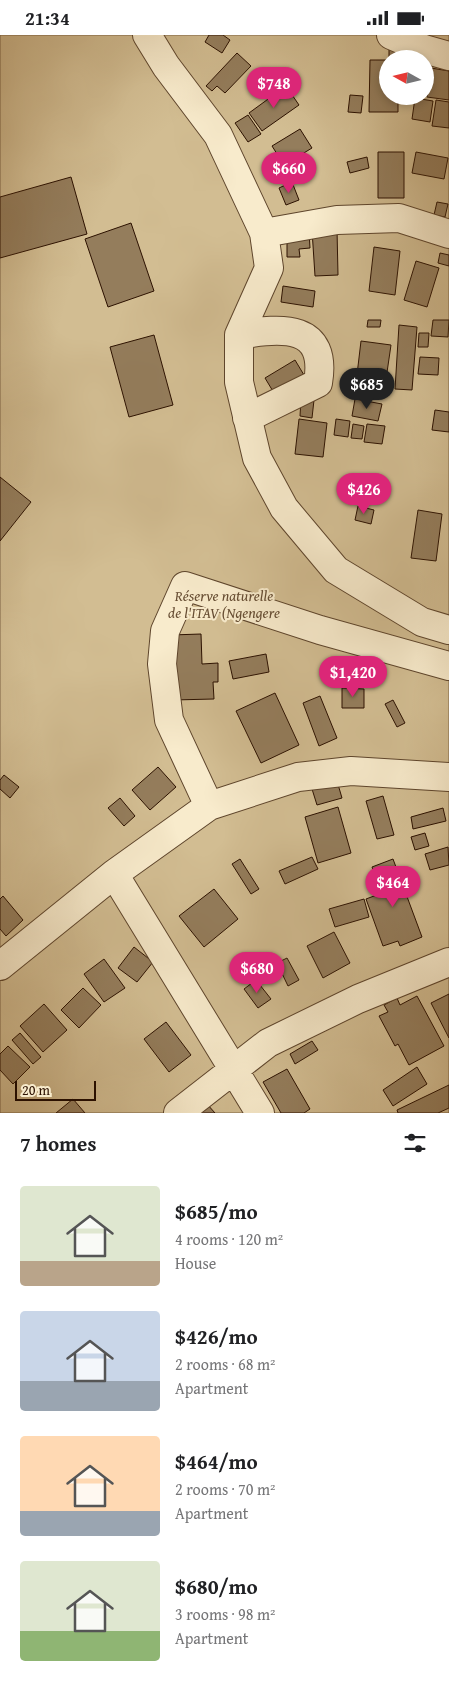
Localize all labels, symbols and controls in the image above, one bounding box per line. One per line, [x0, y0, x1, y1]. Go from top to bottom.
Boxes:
text: 21:34 [25, 4, 70, 32]
north arrow [379, 50, 434, 105]
map controls [379, 50, 434, 105]
pin: $748 [244, 67, 304, 109]
text: $748 [257, 71, 291, 95]
pin: $660 [259, 151, 319, 194]
text: $660 [272, 156, 306, 180]
pin: $685 [337, 367, 397, 410]
text: $685 [350, 372, 384, 396]
pin: $426 [334, 473, 394, 515]
text: $426 [347, 477, 381, 501]
park label: Réserve naturelle de l'ITAV (Ngengere [168, 585, 280, 623]
pin: $1,420 [312, 655, 394, 698]
text: $1,420 [330, 660, 376, 684]
pin: $464 [363, 865, 423, 908]
text: $464 [376, 870, 410, 894]
pin: $680 [227, 951, 287, 994]
text: $680 [240, 956, 274, 980]
scale bar [15, 1078, 96, 1101]
text: 20 m [22, 1080, 50, 1100]
text: 7 homes [20, 1128, 96, 1159]
icon: filters [401, 1129, 429, 1157]
text: $685/mo [175, 1196, 258, 1227]
icon: home [60, 1206, 120, 1266]
text: 4 rooms · 120 m² [175, 1227, 283, 1251]
text: House [175, 1251, 216, 1275]
text: $426/mo [175, 1321, 258, 1352]
icon: home [60, 1331, 120, 1391]
text: 2 rooms · 68 m² [175, 1352, 275, 1376]
text: Apartment [175, 1376, 248, 1400]
text: $464/mo [175, 1446, 258, 1477]
icon: home [60, 1456, 120, 1516]
text: 2 rooms · 70 m² [175, 1477, 275, 1501]
text: Apartment [175, 1501, 248, 1525]
text: $680/mo [175, 1571, 258, 1602]
icon: home [60, 1581, 120, 1641]
text: 3 rooms · 98 m² [175, 1602, 275, 1626]
text: Apartment [175, 1626, 248, 1650]

